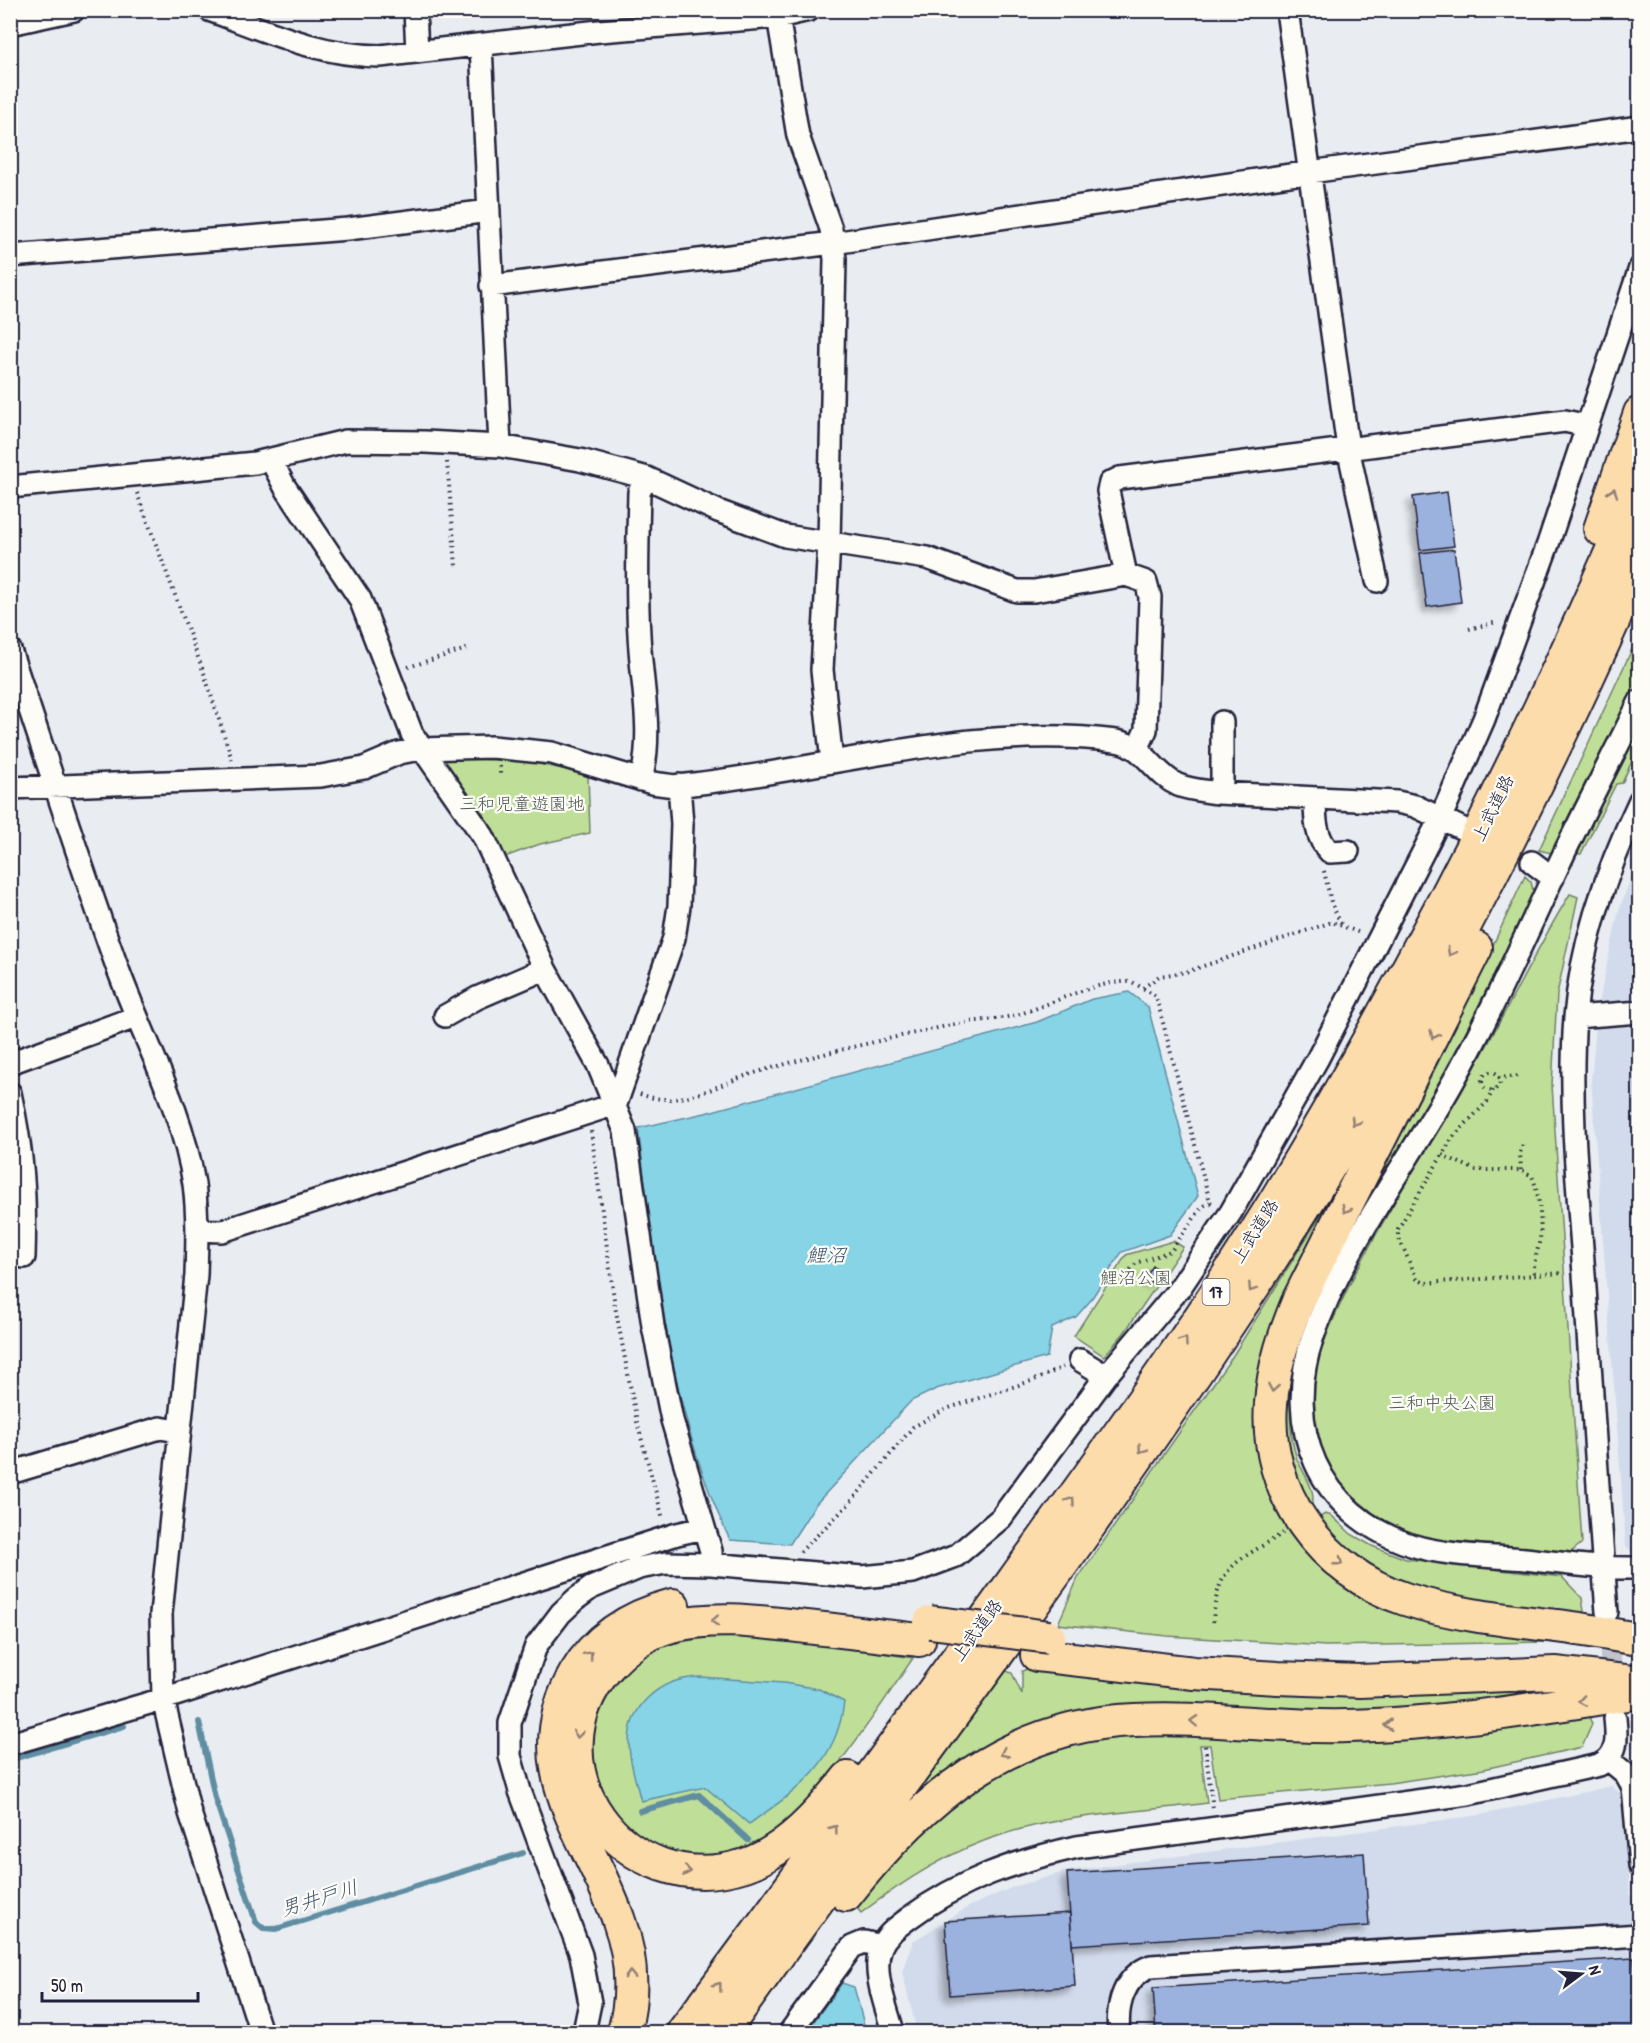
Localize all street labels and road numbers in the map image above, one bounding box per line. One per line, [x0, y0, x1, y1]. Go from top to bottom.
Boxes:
street label: 上武道路 [1466, 770, 1520, 846]
street label: 上武道路 [1225, 1194, 1284, 1268]
road number: 17 [1202, 1279, 1230, 1305]
street label: 上武道路 [945, 1593, 1008, 1666]

